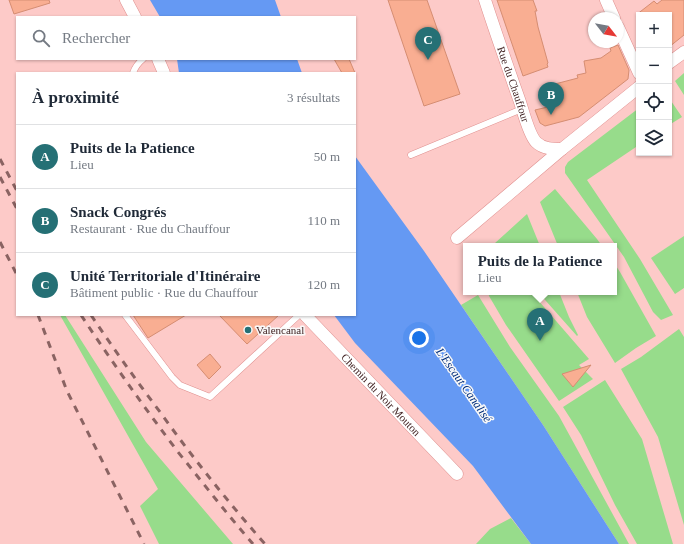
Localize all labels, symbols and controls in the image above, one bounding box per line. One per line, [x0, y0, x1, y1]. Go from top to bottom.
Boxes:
north arrow [588, 12, 624, 48]
map controls [636, 12, 672, 156]
button: + [636, 12, 672, 48]
search box [16, 16, 356, 60]
icon: search [30, 27, 52, 49]
pin: C [415, 27, 441, 60]
text: Rechercher [62, 30, 130, 46]
street label: Rue du Chauffour [495, 45, 532, 124]
button: − [636, 48, 672, 84]
pin: B [538, 82, 564, 115]
button: locate [636, 84, 672, 120]
text: À proximité [32, 88, 119, 107]
text: 3 résultats [287, 90, 340, 105]
button: layers [636, 120, 672, 156]
text: Puits de la Patience [70, 140, 195, 156]
text: A [40, 149, 50, 164]
text: 50 m [314, 149, 340, 164]
text: Lieu [70, 157, 94, 172]
text: Snack Congrés [70, 204, 166, 220]
text: B [41, 213, 49, 228]
text: 110 m [308, 213, 340, 228]
text: Restaurant · Rue du Chauffour [70, 221, 230, 236]
popup [463, 243, 617, 295]
text: Puits de la Patience [478, 253, 602, 269]
text: Unité Territoriale d'Itinéraire [70, 268, 261, 284]
text: Lieu [478, 270, 502, 285]
text: C [40, 277, 50, 292]
text: 120 m [307, 277, 340, 292]
text: Bâtiment public · Rue du Chauffour [70, 285, 258, 300]
pin: A [527, 308, 553, 341]
place label: Valencanal [256, 324, 304, 336]
marker: Valencanal [243, 325, 253, 335]
your location [409, 328, 429, 348]
water label: L'Escaut Canalisé [433, 344, 495, 425]
street label: Chemin du Noir Mouton [339, 351, 423, 438]

